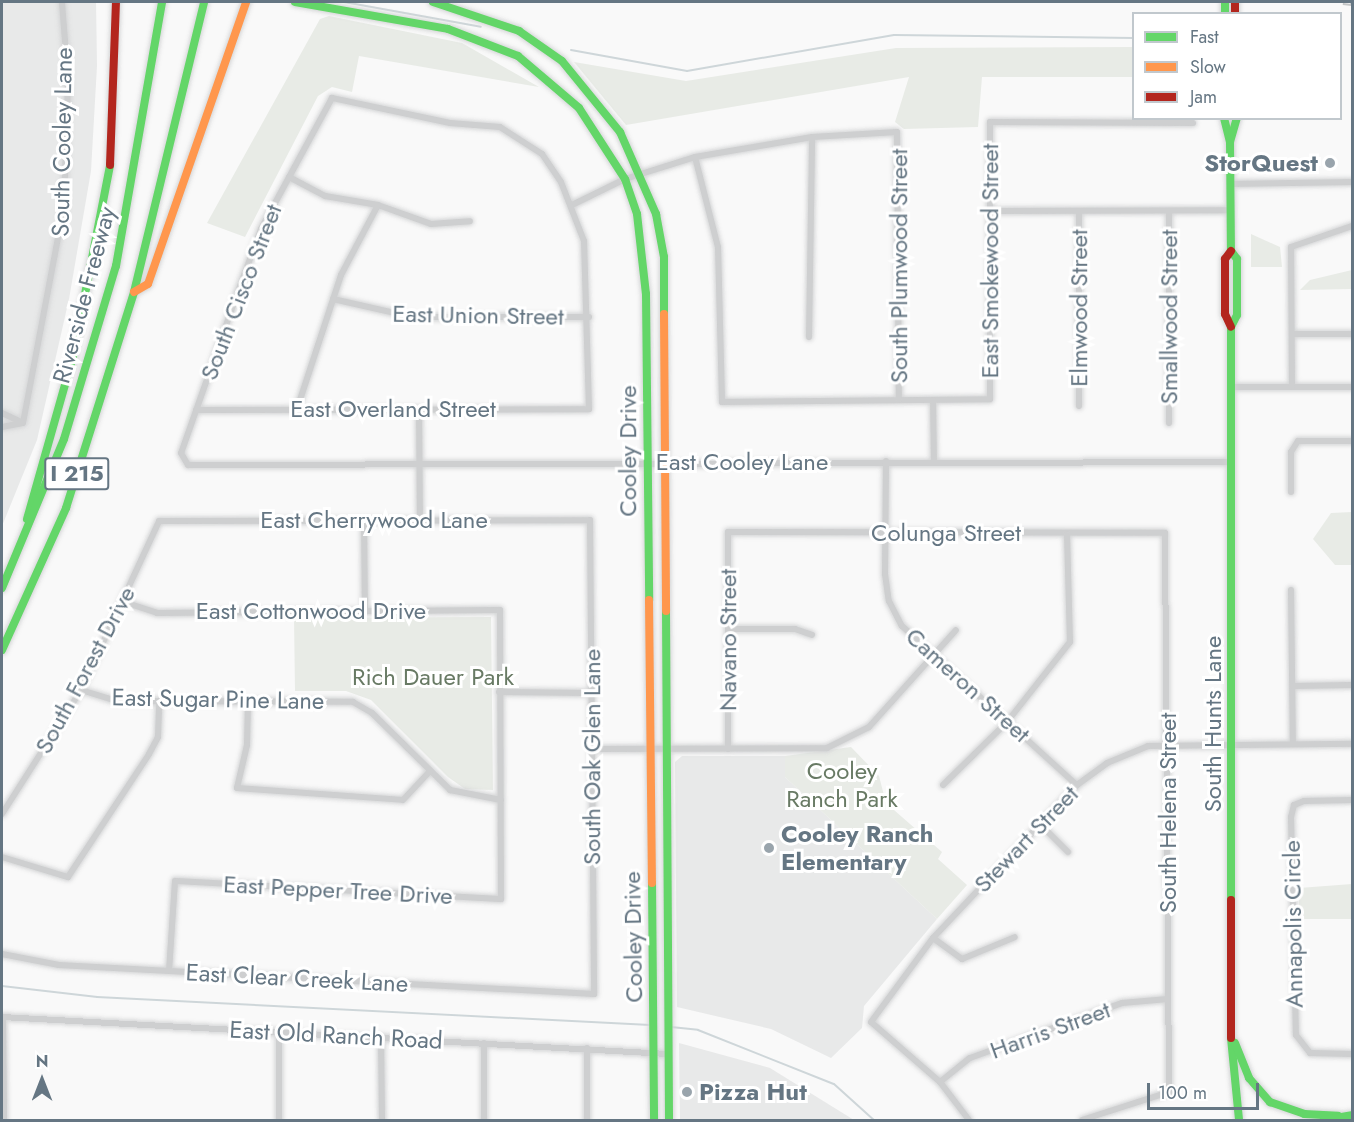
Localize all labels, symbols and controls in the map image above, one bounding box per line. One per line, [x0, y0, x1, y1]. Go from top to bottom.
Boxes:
legend [1132, 12, 1342, 120]
text: Fast [1190, 24, 1219, 50]
street label: South Cooley Lane [46, 47, 78, 237]
text: Slow [1190, 54, 1226, 80]
text: Jam [1190, 84, 1217, 110]
street label: East Smokewood Street [976, 144, 1004, 378]
street label: South Plumwood Street [885, 149, 913, 383]
place label: StorQuest [1204, 149, 1318, 177]
marker: StorQuest [1323, 156, 1337, 170]
street label: South Cisco Street [194, 200, 288, 384]
street label: Riverside Freeway [47, 204, 121, 386]
street label: Elmwood Street [1065, 229, 1093, 387]
street label: Smallwood Street [1155, 230, 1183, 404]
street label: East Union Street [392, 299, 564, 331]
street label: Cooley Drive [614, 385, 642, 517]
street label: East Overland Street [290, 395, 496, 423]
street label: East Cooley Lane [656, 448, 828, 476]
road number: I 215 [44, 455, 110, 493]
street label: East Cherrywood Lane [260, 506, 488, 534]
street label: Colunga Street [871, 519, 1021, 547]
street label: Navano Street [714, 569, 742, 711]
street label: South Forest Drive [29, 582, 141, 758]
street label: East Cottonwood Drive [196, 597, 426, 625]
street label: Cameron Street [900, 622, 1036, 748]
street label: South Hunts Lane [1199, 636, 1227, 812]
street label: South Oak Glen Lane [578, 649, 606, 865]
park label: Rich Dauer Park [352, 663, 514, 691]
street label: East Sugar Pine Lane [111, 683, 325, 715]
street label: South Helena Street [1154, 713, 1182, 913]
park label: Cooley Ranch Park [786, 757, 898, 813]
street label: Stewart Street [968, 780, 1084, 898]
place label: Cooley Ranch Elementary [781, 820, 933, 876]
street label: Annapolis Circle [1277, 840, 1309, 1008]
marker: Cooley Ranch Elementary [762, 841, 776, 855]
street label: East Pepper Tree Drive [223, 870, 453, 910]
street label: Cooley Drive [617, 871, 649, 1003]
street label: East Clear Creek Lane [185, 958, 409, 998]
street label: Harris Street [986, 995, 1114, 1065]
street label: East Old Ranch Road [229, 1015, 443, 1055]
north arrow [12, 1050, 72, 1110]
text: N [36, 1050, 48, 1073]
scale bar [1150, 1071, 1262, 1109]
place label: Pizza Hut [699, 1078, 807, 1106]
text: 100 m [1158, 1080, 1207, 1106]
marker: Pizza Hut [680, 1085, 694, 1099]

